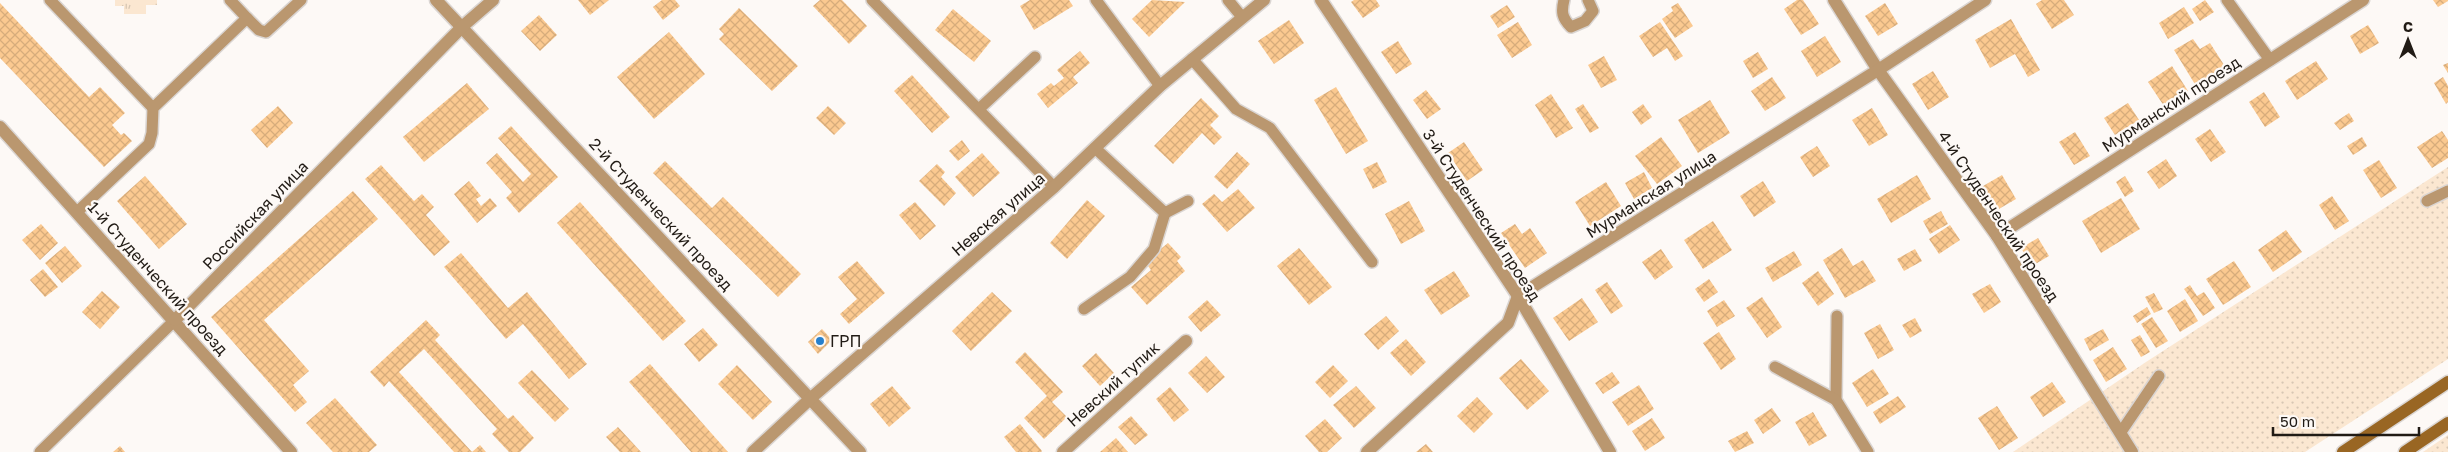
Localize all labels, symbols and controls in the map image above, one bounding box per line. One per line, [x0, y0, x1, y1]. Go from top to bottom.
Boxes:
north arrow [2383, 15, 2433, 65]
text: С [2403, 18, 2413, 35]
street label: Мурманский проезд [2098, 52, 2244, 156]
street label: 3-й Студенческий проезд [1419, 125, 1545, 305]
street label: 4-й Студенческий проезд [1934, 127, 2064, 306]
street label: 2-й Студенческий проезд [585, 134, 737, 295]
street label: Мурманская улица [1582, 146, 1720, 242]
street label: Российская улица [198, 156, 312, 274]
street label: Невская улица [947, 168, 1049, 260]
street label: 1-й Студенческий проезд [84, 197, 233, 359]
place label: ГРП [830, 331, 861, 351]
marker: ГРП [814, 335, 826, 347]
street label: Невский тупик [1063, 337, 1163, 431]
scale bar [2273, 404, 2419, 436]
text: 50 m [2280, 412, 2315, 430]

